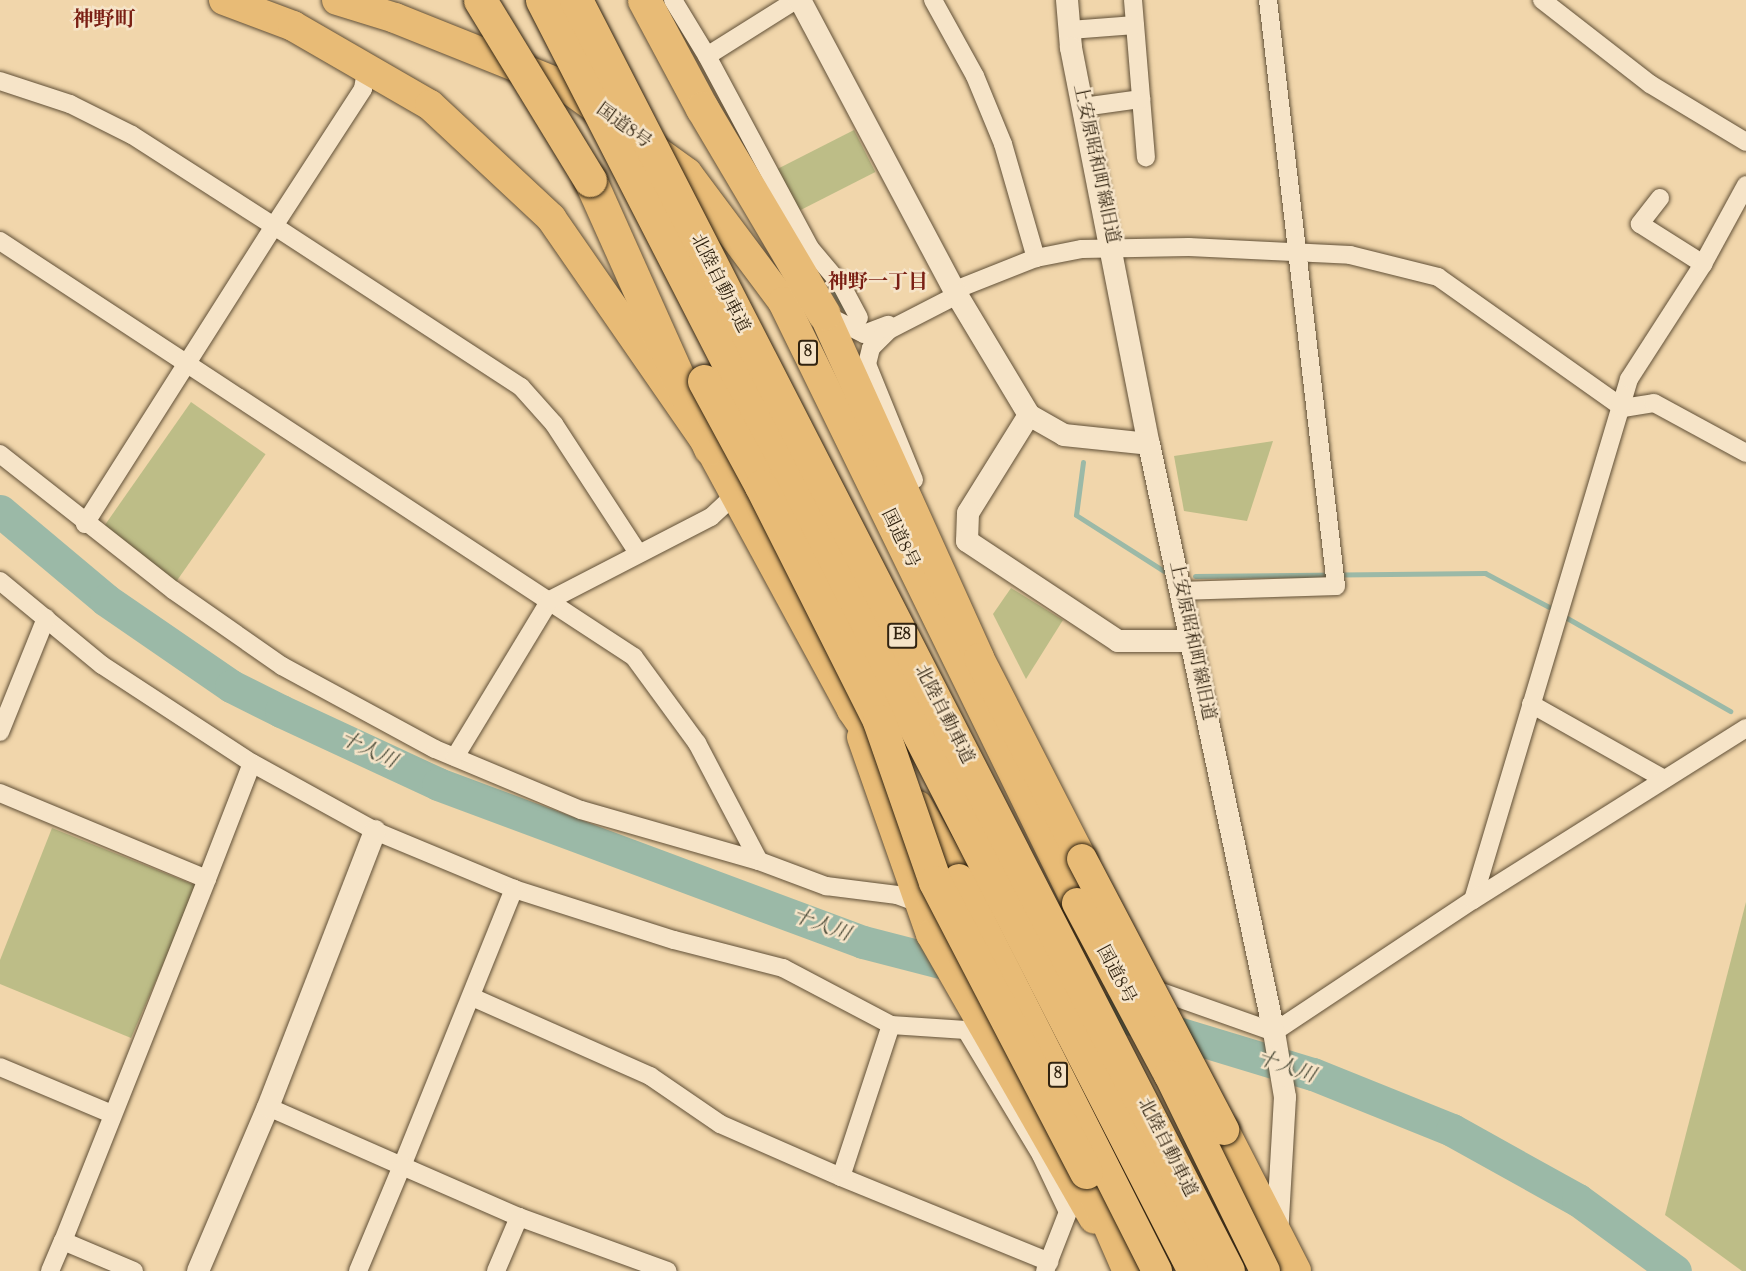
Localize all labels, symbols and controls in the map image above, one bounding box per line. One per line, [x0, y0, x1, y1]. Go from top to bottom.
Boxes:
district label: 神野町 [73, 8, 135, 34]
street label: 上安原昭和町線旧道 [1068, 83, 1122, 245]
street label: 国道8号 [591, 100, 655, 154]
street label: 北陸自動車道 [685, 231, 753, 337]
district label: 神野一丁目 [828, 271, 928, 295]
road number: 8 [798, 340, 818, 366]
street label: 国道8号 [875, 506, 923, 572]
street label: 上安原昭和町線旧道 [1164, 560, 1218, 722]
road number: E8 [887, 623, 917, 649]
street label: 北陸自動車道 [909, 662, 977, 768]
water label: 十人川 [336, 727, 400, 775]
water label: 十人川 [789, 904, 853, 948]
street label: 国道8号 [1091, 942, 1139, 1008]
water label: 十人川 [1254, 1047, 1318, 1089]
road number: 8 [1048, 1062, 1068, 1088]
street label: 北陸自動車道 [1132, 1095, 1200, 1201]

